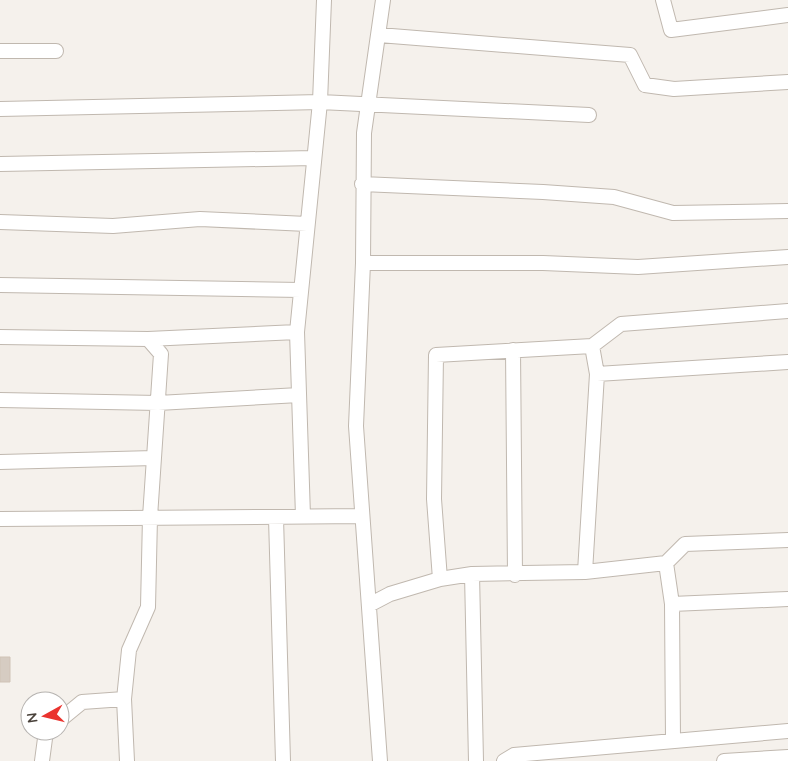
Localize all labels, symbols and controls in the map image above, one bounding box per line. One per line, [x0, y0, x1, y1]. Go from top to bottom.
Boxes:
north arrow [20, 691, 70, 741]
text: N [22, 711, 42, 724]

